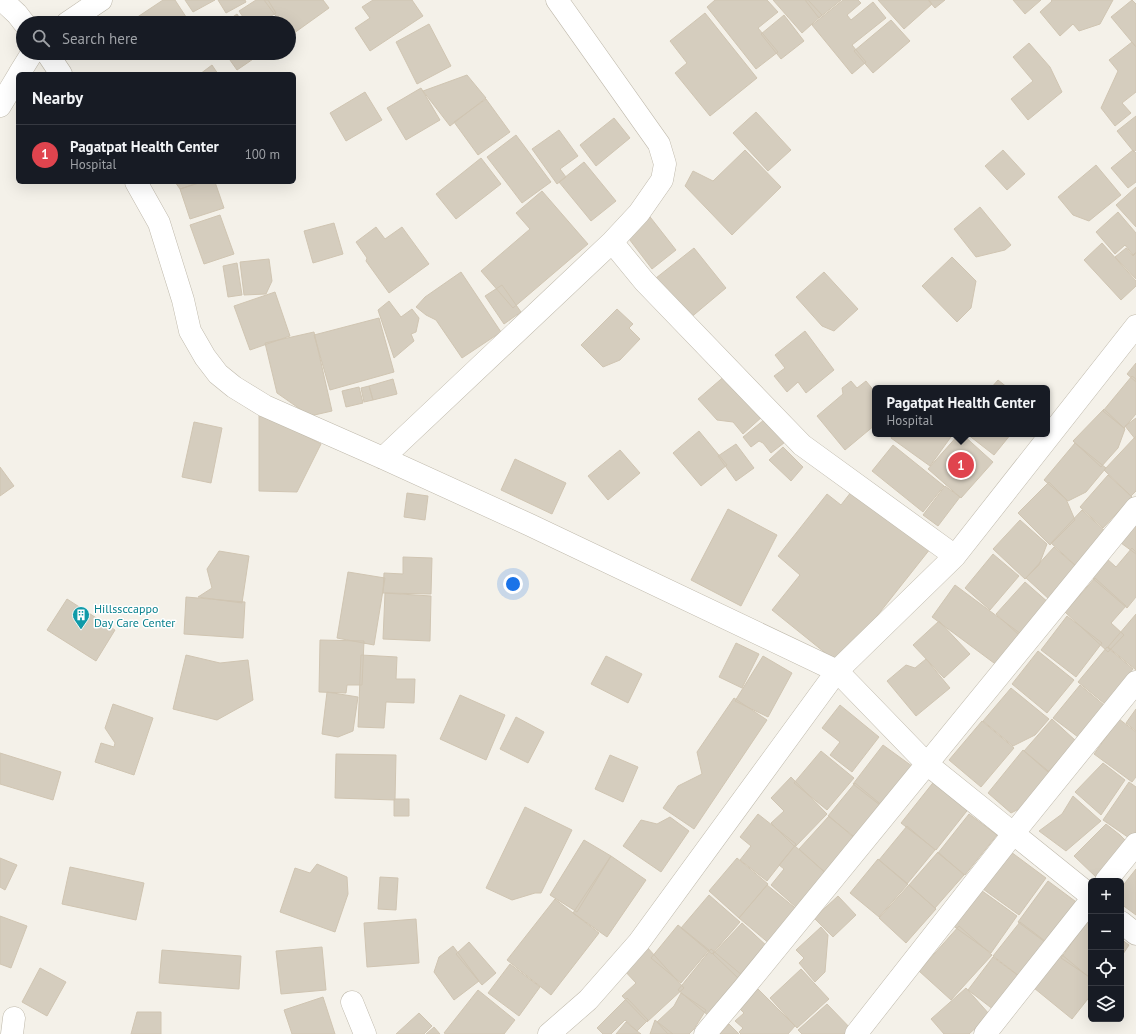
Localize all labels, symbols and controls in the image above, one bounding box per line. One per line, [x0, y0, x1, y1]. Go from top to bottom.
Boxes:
search box [16, 16, 296, 60]
icon: search [30, 27, 52, 49]
text: Search here [62, 29, 138, 48]
text: Nearby [32, 87, 83, 109]
text: Pagatpat Health Center [70, 137, 219, 156]
text: 1 [41, 146, 49, 163]
text: 100 m [245, 146, 280, 163]
text: Hospital [70, 156, 116, 173]
popup [872, 385, 1050, 437]
text: Pagatpat Health Center [887, 393, 1035, 412]
text: Hospital [887, 412, 933, 429]
pin: 1 [948, 450, 974, 480]
your location [503, 574, 523, 594]
place label: Hillssccappo Day Care Center [94, 601, 175, 630]
building icon: Hillssccappo Day Care Center [71, 605, 91, 630]
map controls [1088, 878, 1124, 1022]
button: + [1088, 878, 1124, 914]
button: − [1088, 914, 1124, 950]
button: locate [1088, 950, 1124, 986]
button: layers [1088, 986, 1124, 1022]

